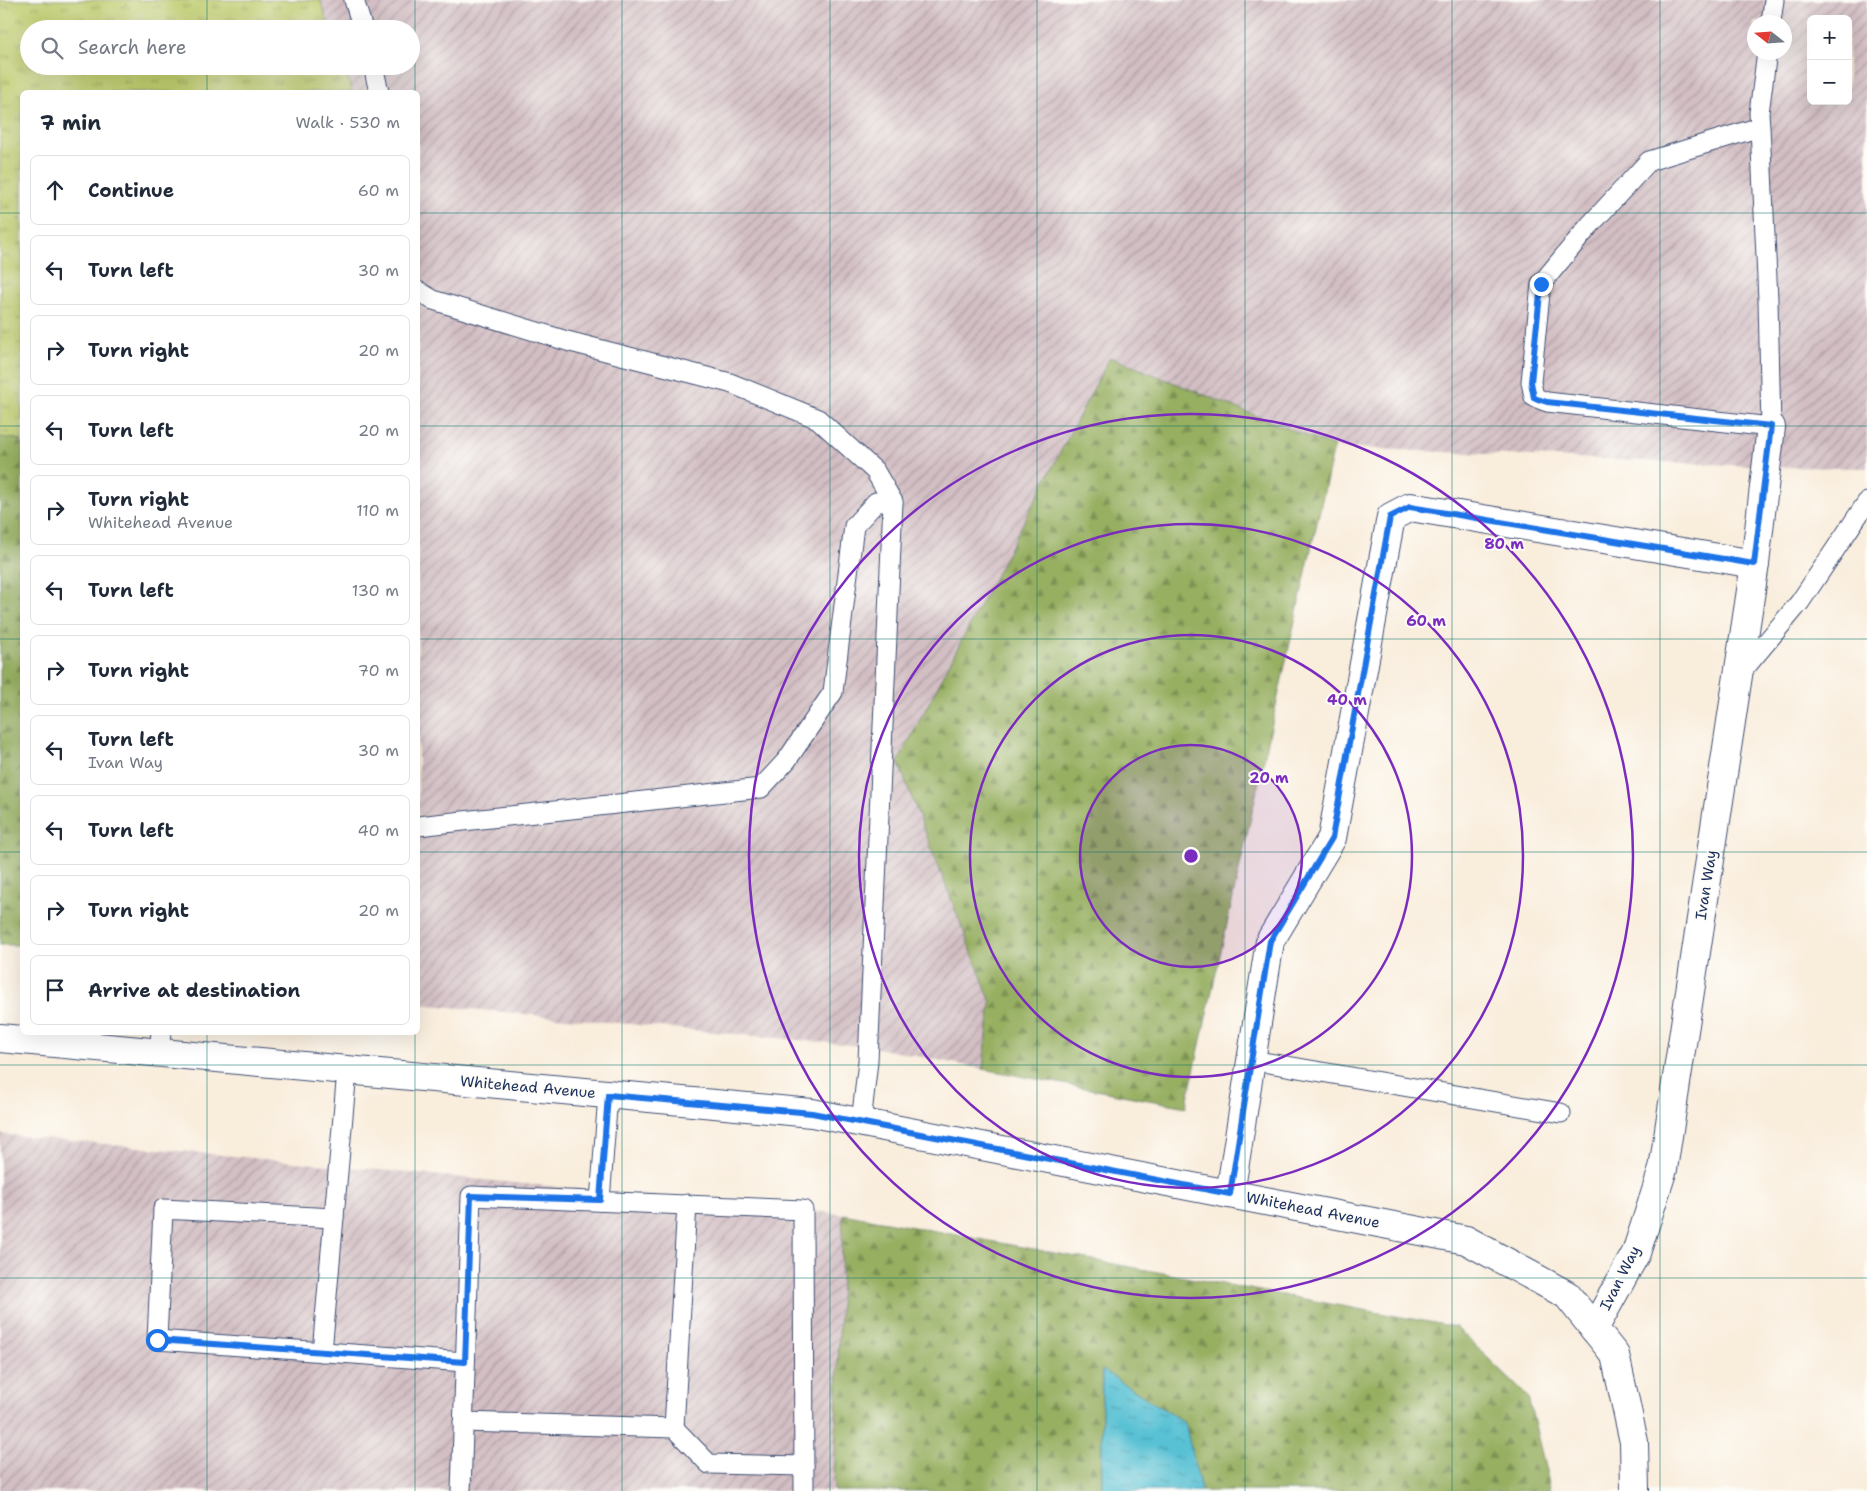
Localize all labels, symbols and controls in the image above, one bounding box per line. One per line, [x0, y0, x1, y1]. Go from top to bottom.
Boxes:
north arrow [1747, 15, 1792, 60]
map controls [1807, 15, 1852, 105]
button: + [1807, 15, 1852, 60]
search box [20, 20, 420, 75]
icon: search [38, 34, 66, 62]
text: Search here [78, 35, 187, 60]
button: − [1807, 60, 1852, 105]
text: 7 min [40, 109, 101, 137]
text: Walk · 530 m [296, 112, 400, 133]
icon: ahead [41, 176, 69, 204]
text: Continue [88, 178, 174, 203]
text: 60 m [358, 180, 399, 201]
icon: left [41, 256, 69, 284]
text: Turn left [88, 258, 174, 283]
text: 30 m [358, 260, 399, 281]
route end [1530, 273, 1553, 296]
icon: right [41, 336, 69, 364]
text: Turn right [88, 338, 189, 363]
text: 20 m [358, 340, 399, 361]
icon: left [41, 416, 69, 444]
text: Turn left [88, 418, 174, 443]
text: 20 m [358, 420, 399, 441]
text: Turn right [88, 487, 189, 512]
icon: right [41, 496, 69, 524]
text: 110 m [356, 500, 399, 521]
text: Whitehead Avenue [88, 512, 233, 533]
text: 80 m [1484, 534, 1524, 554]
icon: left [41, 576, 69, 604]
text: Turn left [88, 578, 174, 603]
text: 130 m [352, 580, 399, 601]
text: 60 m [1406, 611, 1446, 631]
icon: right [41, 656, 69, 684]
text: Turn right [88, 658, 189, 683]
text: 70 m [358, 660, 399, 681]
text: 40 m [1327, 690, 1367, 710]
text: Turn left [88, 727, 174, 752]
icon: left [41, 736, 69, 764]
text: 30 m [358, 740, 399, 761]
text: Ivan Way [88, 752, 163, 773]
text: 20 m [1249, 768, 1289, 788]
icon: left [41, 816, 69, 844]
text: Turn left [88, 818, 174, 843]
text: 40 m [357, 820, 399, 841]
centre of rings [1182, 847, 1200, 865]
street label: Ivan Way [1691, 849, 1721, 921]
icon: right [41, 896, 69, 924]
text: Turn right [88, 898, 189, 923]
text: 20 m [358, 900, 399, 921]
icon: arrive [41, 976, 69, 1004]
text: Arrive at destination [88, 978, 300, 1003]
street label: Whitehead Avenue [459, 1071, 597, 1103]
street label: Whitehead Avenue [1244, 1187, 1382, 1233]
street label: Ivan Way [1595, 1242, 1645, 1314]
route start [146, 1329, 169, 1352]

